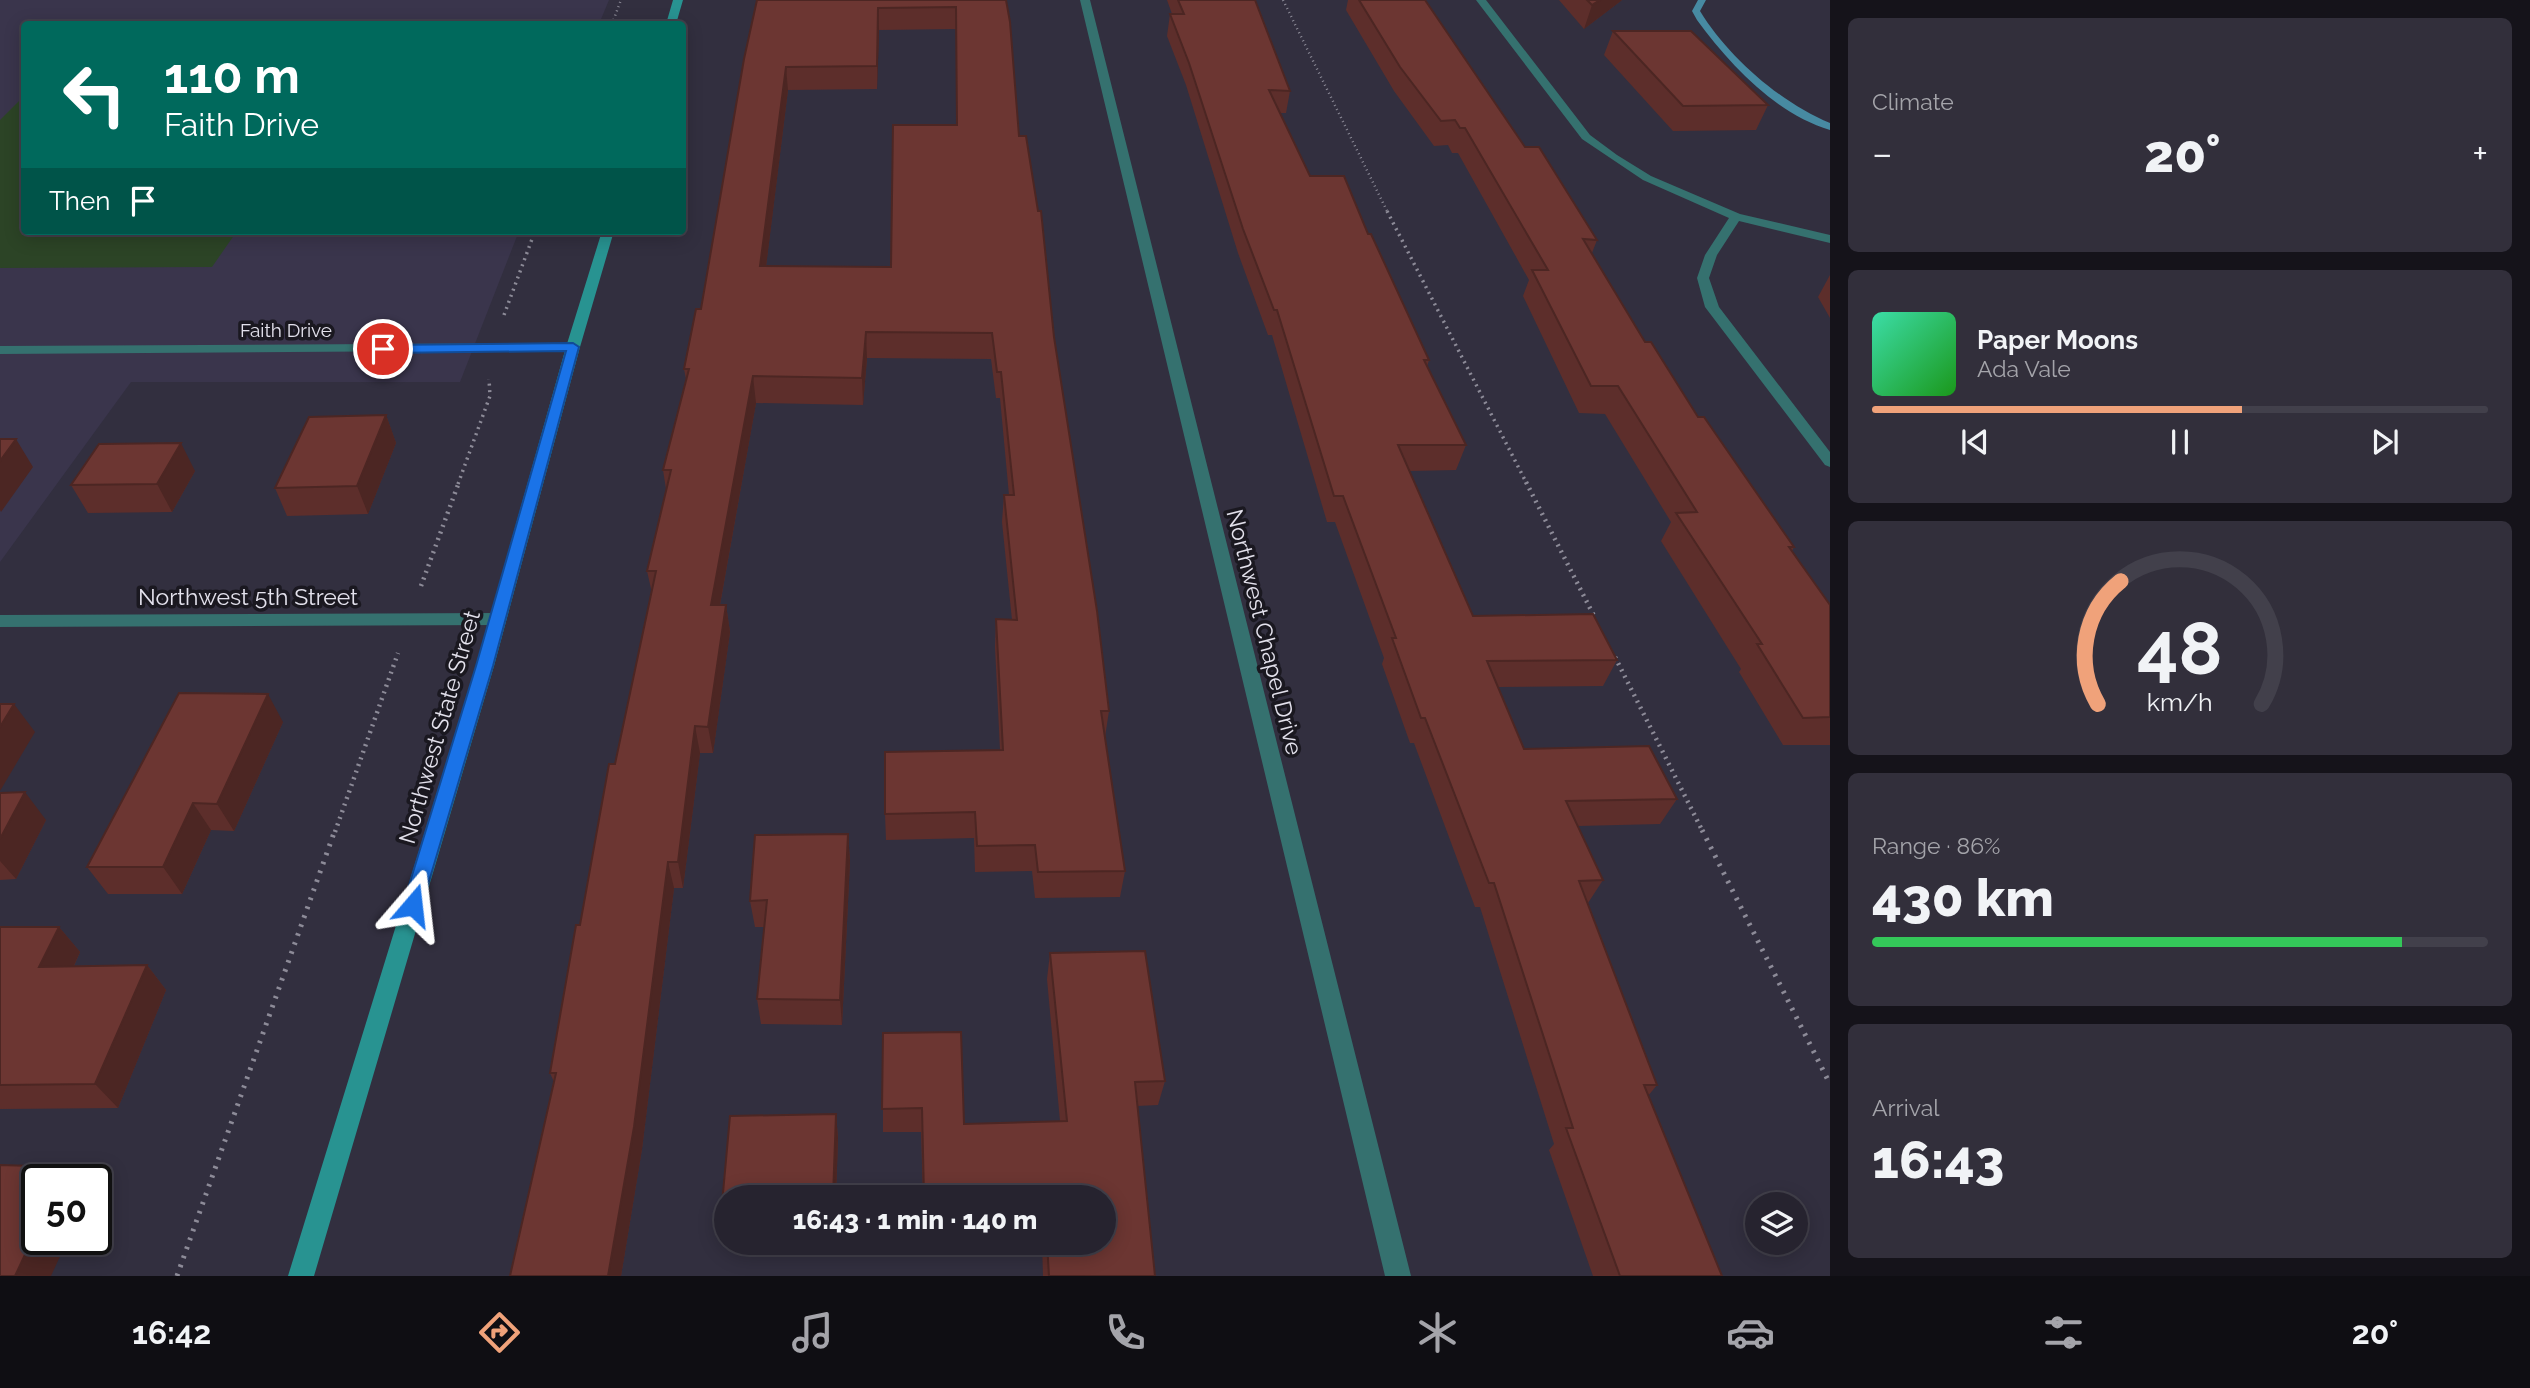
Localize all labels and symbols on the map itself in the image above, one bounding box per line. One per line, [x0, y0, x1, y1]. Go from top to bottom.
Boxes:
street label: Faith Drive [240, 319, 332, 341]
pin [353, 319, 413, 379]
street label: Northwest Chapel Drive [1221, 506, 1309, 758]
street label: Northwest 5th Street [138, 583, 358, 610]
street label: Northwest State Street [393, 607, 485, 847]
position arrow [376, 868, 450, 942]
speed limit sign: 50 [21, 1164, 112, 1255]

